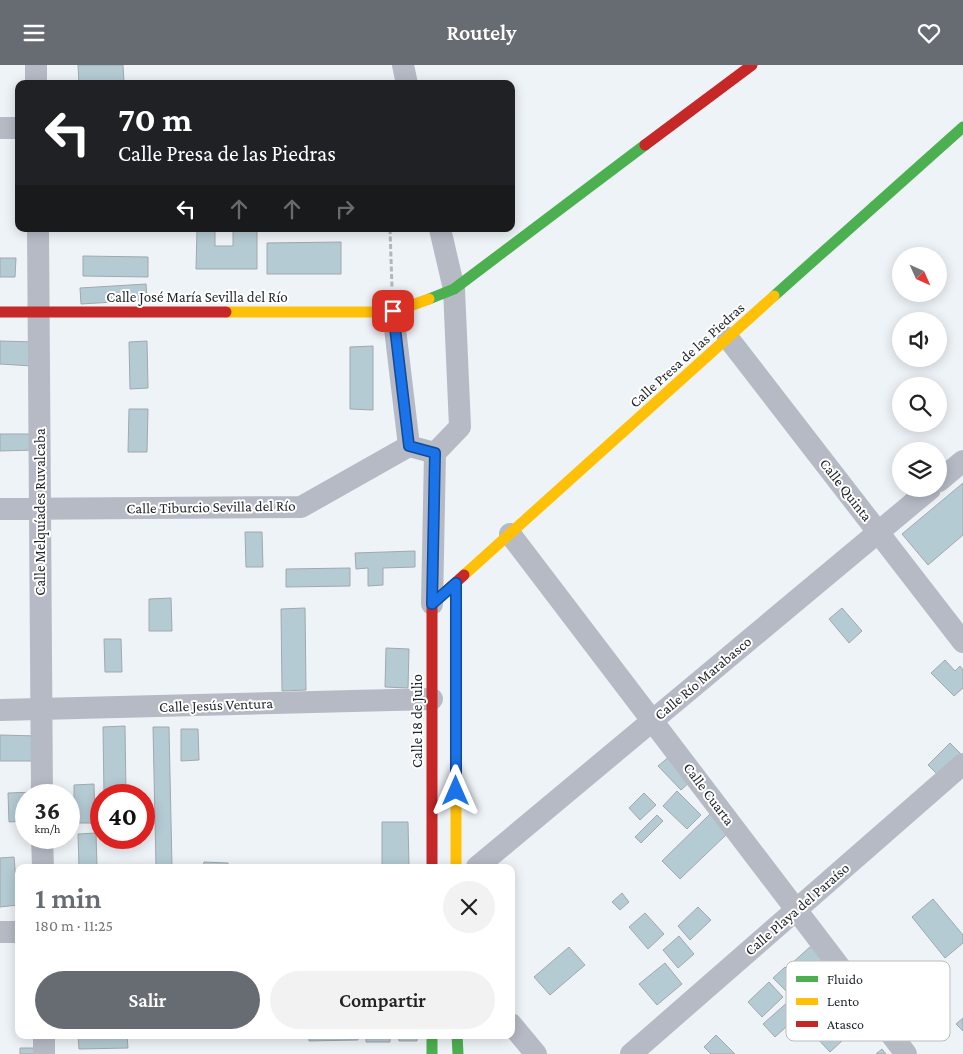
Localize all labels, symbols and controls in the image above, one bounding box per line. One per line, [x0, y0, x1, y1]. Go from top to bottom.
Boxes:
icon: menu [20, 19, 48, 47]
icon: heart [915, 19, 943, 47]
text: Routely [446, 20, 517, 45]
icon: left [35, 100, 100, 165]
text: 70 m [118, 100, 192, 139]
text: Calle Presa de las Piedras [118, 141, 336, 166]
icon: left [172, 195, 200, 223]
icon: ahead [225, 195, 253, 223]
icon: ahead [278, 195, 306, 223]
icon: right [331, 195, 359, 223]
north arrow [892, 247, 948, 303]
map controls [892, 247, 947, 497]
street label: Calle José María Sevilla del Río [106, 289, 288, 306]
pin [372, 290, 414, 332]
icon: arrive [379, 297, 407, 325]
street label: Calle Presa de las Piedras [626, 299, 748, 411]
button: sound [892, 312, 947, 367]
button: search [892, 377, 947, 432]
street label: Calle Melquíades Ruvalcaba [32, 428, 49, 596]
button: layers [892, 442, 947, 497]
street label: Calle Quinta [817, 456, 875, 524]
street label: Calle Tiburcio Sevilla del Río [126, 498, 296, 516]
street label: Calle Río Marabasco [652, 633, 754, 723]
street label: Calle 18 de Julio [409, 674, 426, 768]
street label: Calle Jesús Ventura [159, 695, 273, 716]
street label: Calle Cuarta [680, 760, 738, 828]
position arrow [429, 764, 481, 816]
speed limit sign: 40 [90, 784, 155, 849]
text: 36 [35, 797, 60, 824]
text: km/h [35, 822, 60, 836]
street label: Calle Playa del Paraíso [742, 859, 853, 959]
text: 1 min [35, 881, 102, 914]
button: close [443, 881, 495, 933]
text: 180 m · 11:25 [35, 917, 113, 934]
legend [786, 961, 950, 1041]
button: Salir [35, 971, 260, 1029]
button: Compartir [270, 971, 495, 1029]
text: Fluido [827, 971, 863, 987]
text: Lento [827, 993, 859, 1009]
text: Atasco [827, 1016, 864, 1032]

